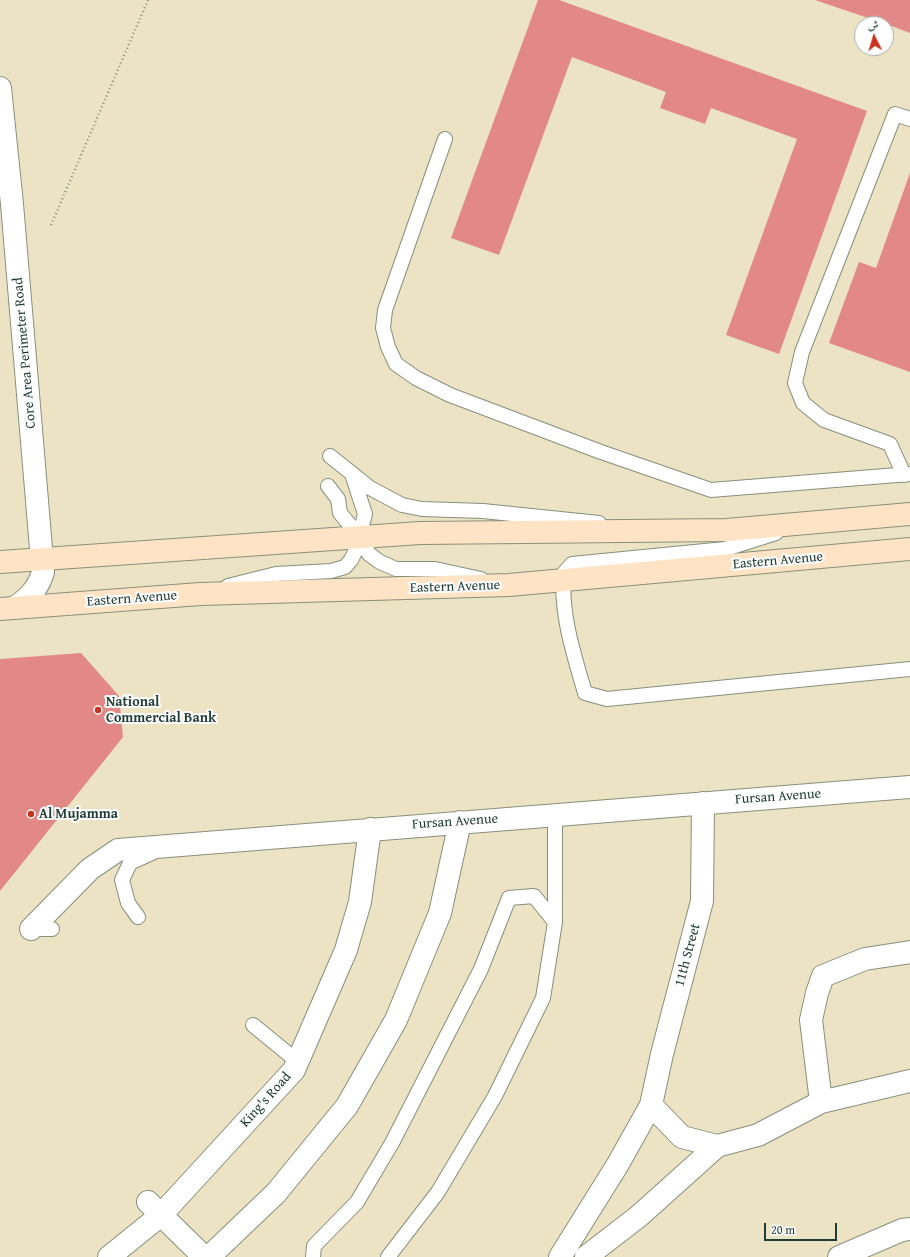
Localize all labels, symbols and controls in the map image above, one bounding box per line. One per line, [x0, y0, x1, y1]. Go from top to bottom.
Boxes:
north arrow [854, 16, 894, 56]
text: ش [867, 17, 879, 33]
street label: Core Area Perimeter Road [10, 277, 40, 429]
street label: Eastern Avenue [732, 549, 824, 573]
street label: Eastern Avenue [409, 577, 501, 597]
street label: Eastern Avenue [86, 587, 178, 611]
place label: National Commercial Bank [106, 694, 216, 726]
marker: National Commercial Bank [93, 705, 103, 715]
street label: Fursan Avenue [734, 786, 822, 808]
place label: Al Mujamma [39, 806, 118, 822]
marker: Al Mujamma [26, 809, 36, 819]
street label: Fursan Avenue [411, 811, 499, 833]
street label: 11th Street [672, 922, 704, 988]
street label: King's Road [237, 1069, 295, 1131]
scale bar [766, 1215, 839, 1241]
text: 20 m [771, 1221, 795, 1238]

